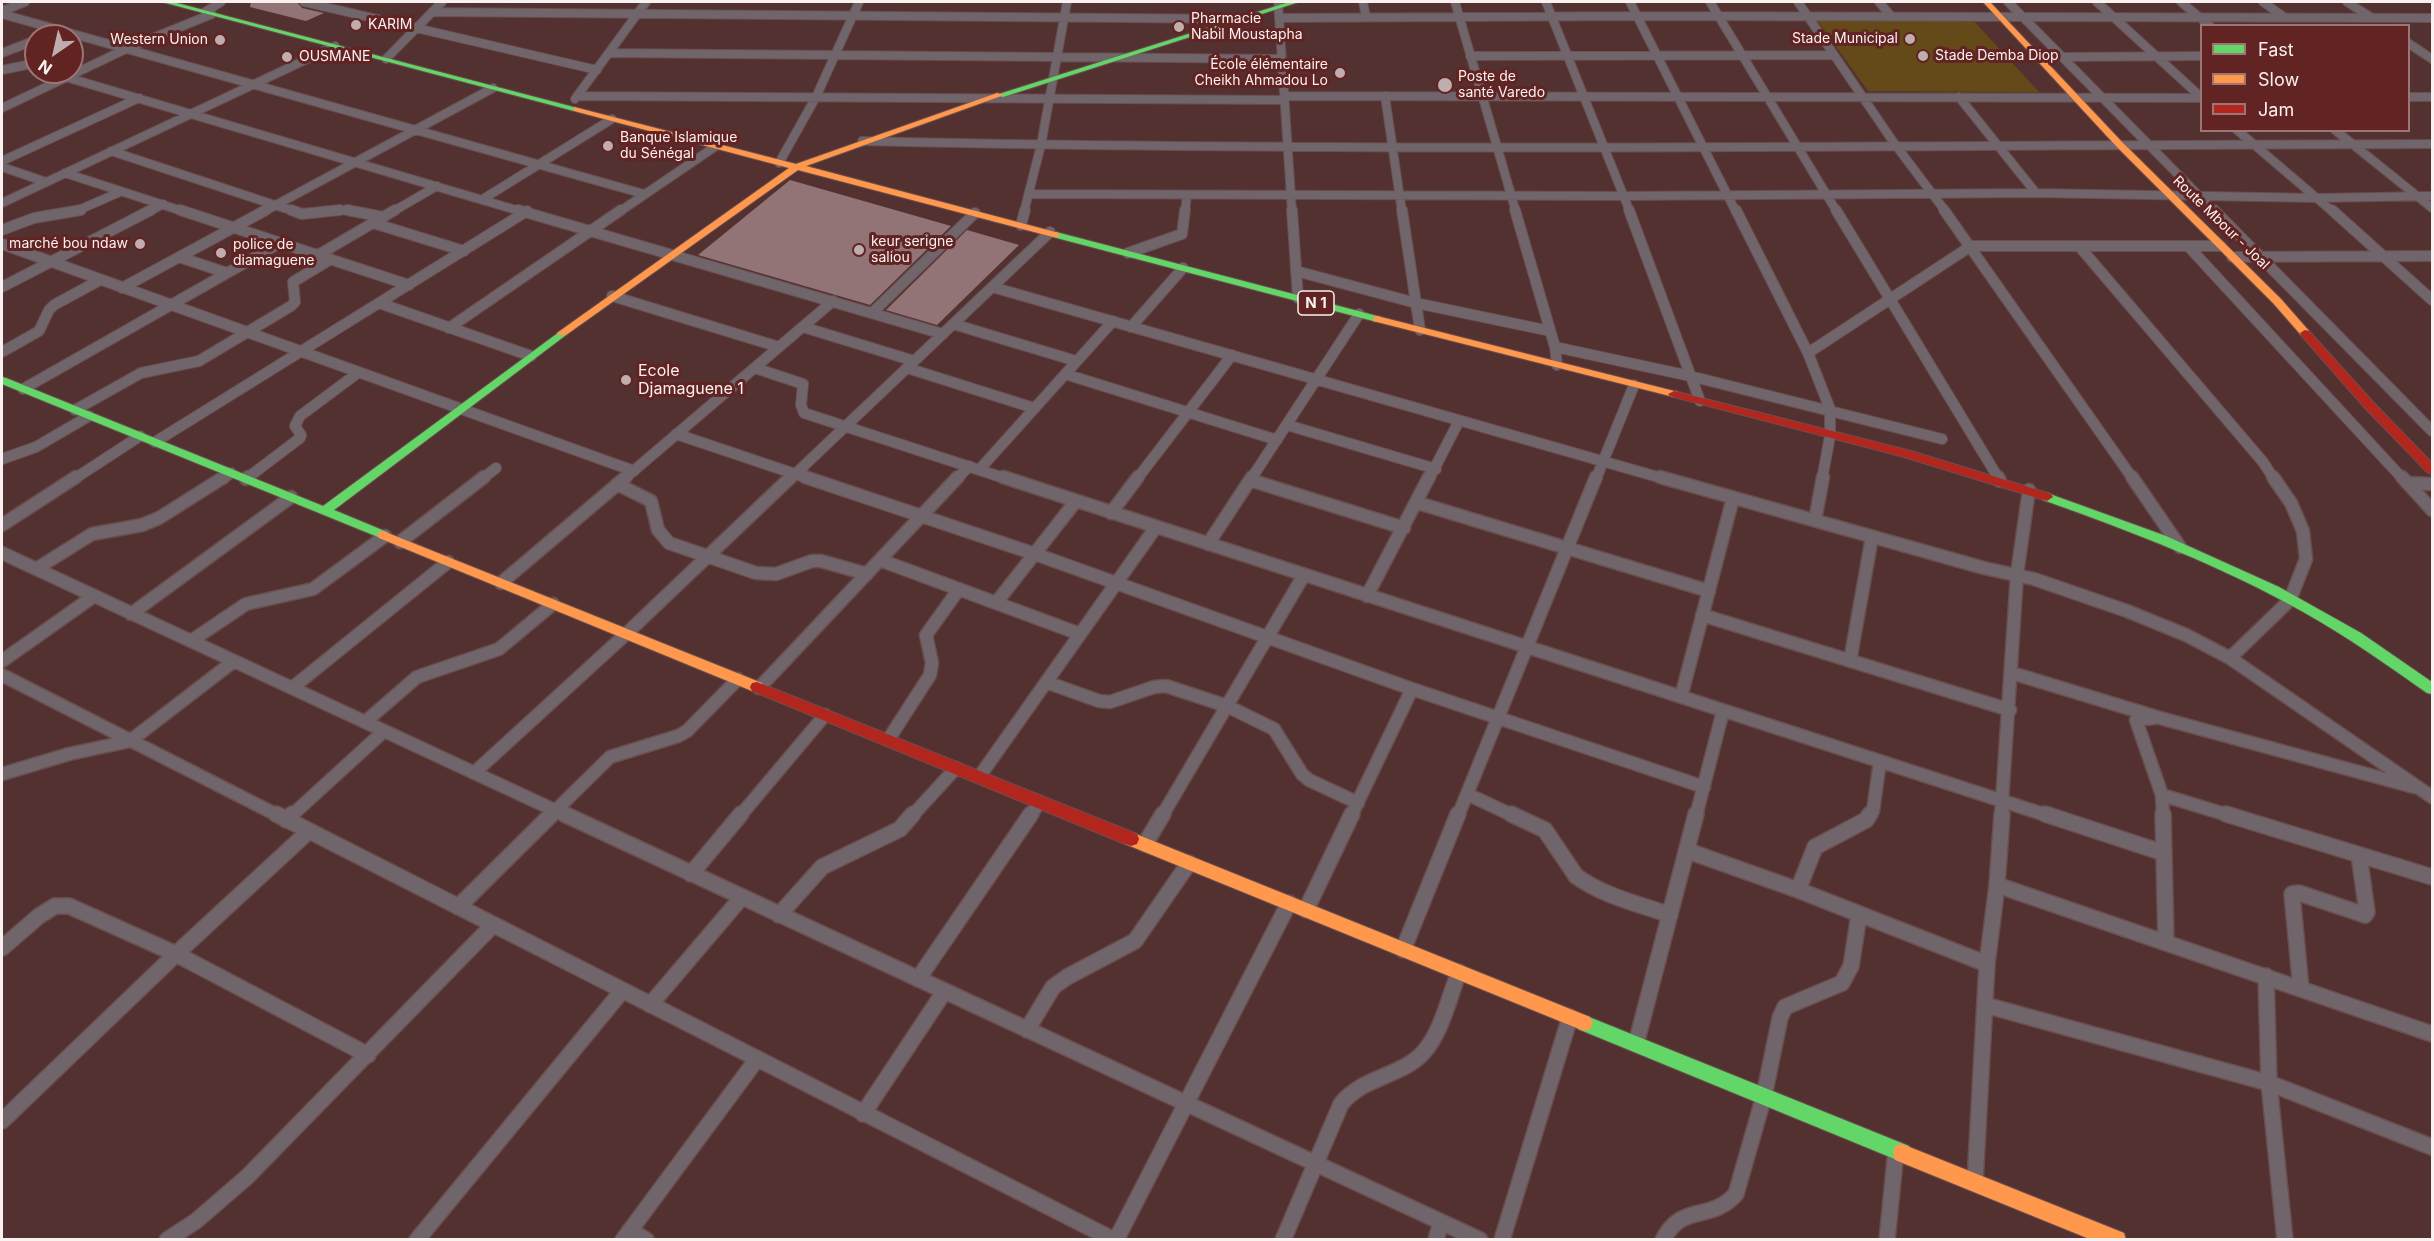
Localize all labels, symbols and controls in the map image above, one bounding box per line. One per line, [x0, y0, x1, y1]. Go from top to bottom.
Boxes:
place label: Pharmacie Nabil Moustapha [1191, 11, 1303, 44]
place label: KARIM [368, 17, 412, 33]
marker: KARIM [349, 18, 363, 32]
marker: Pharmacie Nabil Moustapha [1172, 20, 1186, 34]
north arrow [24, 24, 84, 84]
legend [2200, 24, 2410, 132]
place label: Stade Municipal [1792, 31, 1898, 47]
place label: Western Union [110, 32, 208, 48]
marker: Stade Municipal [1903, 32, 1917, 46]
marker: Western Union [213, 33, 227, 47]
text: Fast [2258, 39, 2294, 60]
place label: Stade Demba Diop [1935, 48, 2059, 64]
place label: OUSMANE [299, 49, 370, 65]
marker: Stade Demba Diop [1916, 49, 1930, 63]
marker: OUSMANE [280, 50, 294, 64]
text: N [34, 56, 56, 79]
place label: École élémentaire Cheikh Ahmadou Lo [1194, 57, 1328, 90]
marker: École élémentaire Cheikh Ahmadou Lo [1333, 66, 1347, 80]
place label: Poste de santé Varedo [1458, 69, 1545, 102]
text: Slow [2258, 69, 2299, 90]
marker: Poste de santé Varedo [1436, 76, 1454, 94]
text: Jam [2258, 99, 2294, 120]
place label: Banque Islamique du Sénégal [620, 130, 737, 162]
marker: Banque Islamique du Sénégal [601, 139, 615, 153]
street label: Route Mbour - Joal [2169, 173, 2273, 273]
place label: keur serigne saliou [871, 234, 953, 266]
place label: marché bou ndaw [9, 236, 128, 252]
marker: marché bou ndaw [133, 237, 147, 251]
place label: police de diamaguene [233, 237, 314, 270]
marker: keur serigne saliou [852, 243, 866, 257]
marker: police de diamaguene [214, 246, 228, 260]
road number: N 1 [1298, 291, 1334, 315]
place label: Ecole Djamaguene 1 [638, 361, 744, 399]
marker: Ecole Djamaguene 1 [619, 373, 633, 387]

